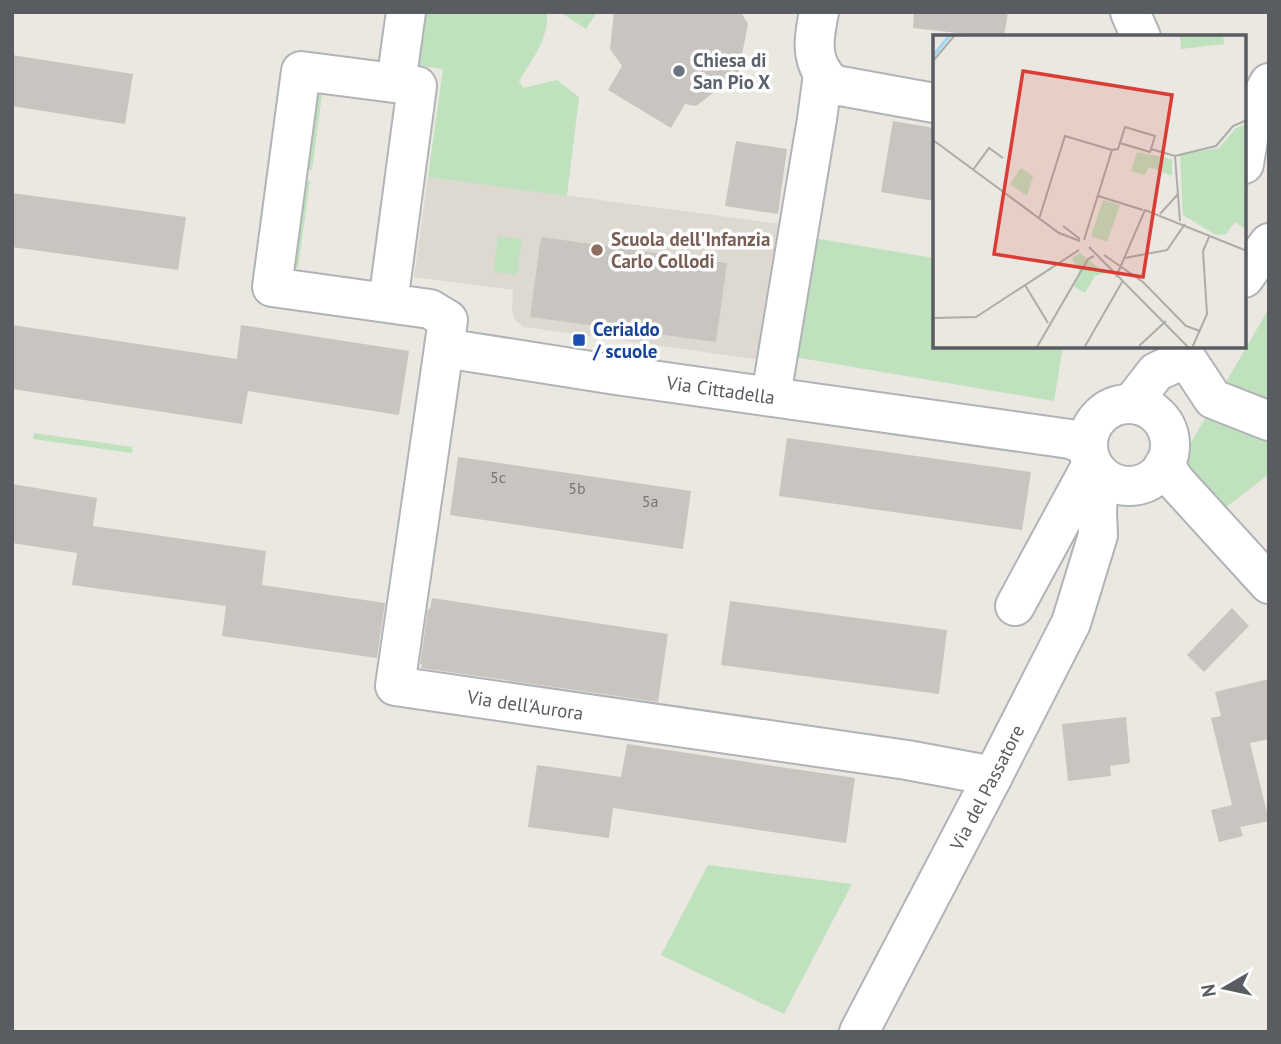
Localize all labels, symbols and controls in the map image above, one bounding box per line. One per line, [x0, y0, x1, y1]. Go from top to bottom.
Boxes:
inset map [933, 35, 1246, 348]
place label: Chiesa di San Pio X [693, 48, 770, 94]
marker: Chiesa di San Pio X [671, 63, 687, 79]
place label: Scuola dell'Infanzia Carlo Collodi [611, 227, 770, 273]
marker: Scuola dell'Infanzia Carlo Collodi [589, 242, 605, 258]
place label: Cerialdo / scuole [592, 317, 660, 363]
marker: Cerialdo / scuole [571, 332, 587, 348]
street label: Via Cittadella [664, 370, 777, 409]
house number: 5c [490, 467, 506, 487]
house number: 5b [568, 478, 586, 498]
house number: 5a [642, 491, 658, 511]
street label: Via dell'Aurora [465, 684, 585, 725]
street label: Via del Passatore [944, 720, 1029, 855]
north arrow [1190, 953, 1260, 1023]
text: N [1195, 983, 1221, 999]

